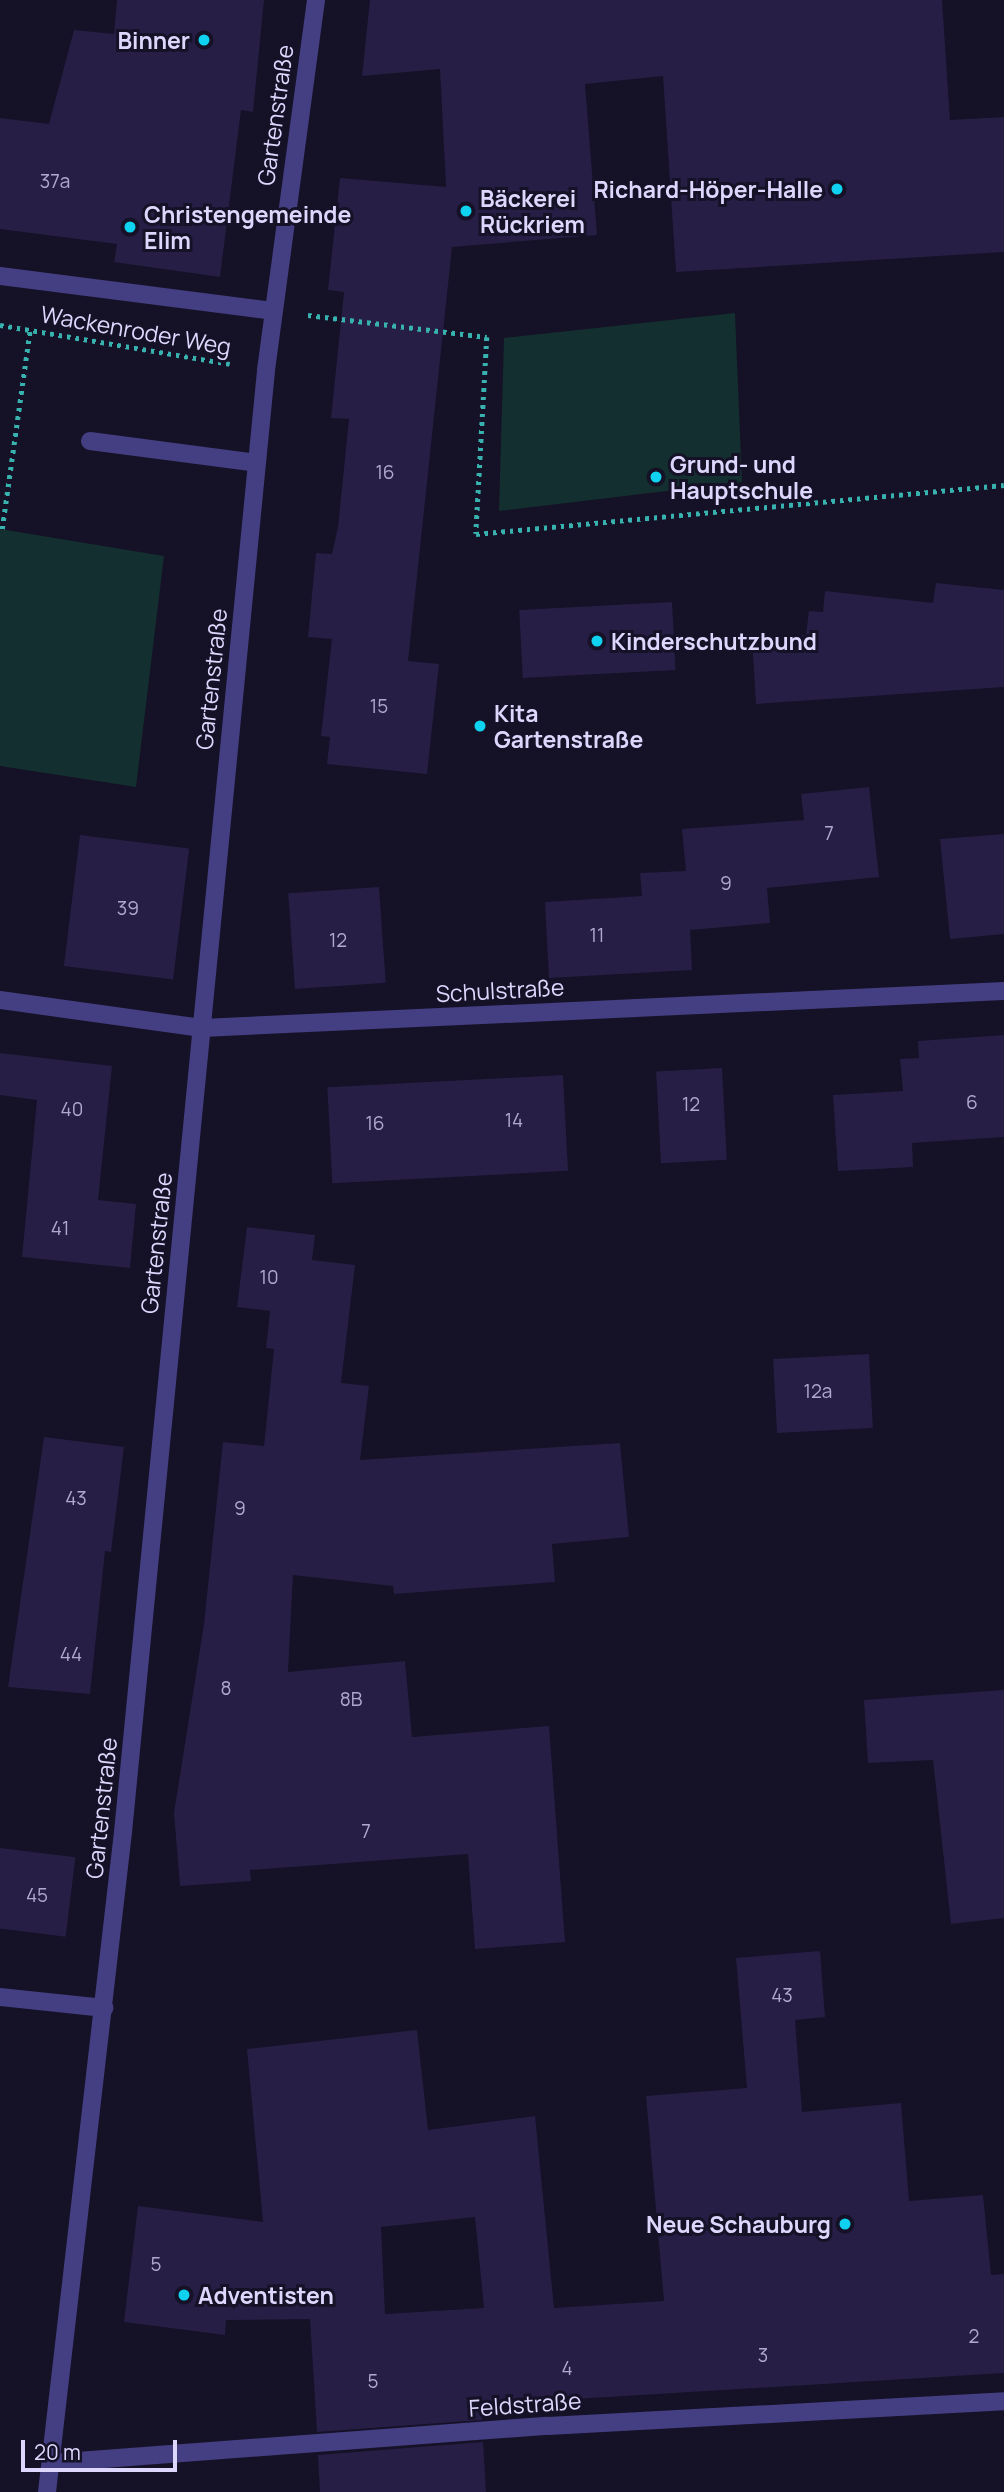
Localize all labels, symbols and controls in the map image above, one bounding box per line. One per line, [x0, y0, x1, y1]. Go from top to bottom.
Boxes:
place label: Binner [117, 26, 190, 54]
marker: Binner [196, 32, 212, 48]
street label: Gartenstraße [251, 43, 299, 187]
house number: 37a [40, 171, 70, 193]
place label: Richard-Höper-Halle [593, 175, 823, 203]
marker: Richard-Höper-Halle [829, 181, 845, 197]
place label: Bäckerei Rückriem [480, 184, 585, 238]
place label: Christengemeinde Elim [144, 200, 351, 254]
marker: Bäckerei Rückriem [458, 203, 474, 219]
marker: Christengemeinde Elim [122, 219, 138, 235]
street label: Wackenroder Weg [39, 300, 233, 360]
place label: Grund- und Hauptschule [670, 450, 813, 504]
house number: 16 [375, 462, 395, 484]
marker: Grund- und Hauptschule [648, 469, 664, 485]
street label: Gartenstraße [190, 607, 232, 751]
place label: Kinderschutzbund [611, 627, 817, 655]
marker: Kinderschutzbund [589, 633, 605, 649]
house number: 15 [370, 696, 388, 718]
place label: Kita Gartenstraße [494, 699, 643, 753]
marker: Kita Gartenstraße [472, 718, 488, 734]
house number: 7 [824, 823, 834, 845]
house number: 9 [720, 873, 732, 895]
house number: 39 [117, 898, 139, 920]
house number: 11 [590, 925, 604, 947]
house number: 12 [329, 930, 347, 952]
street label: Schulstraße [435, 973, 565, 1007]
house number: 6 [966, 1092, 978, 1114]
house number: 12 [682, 1094, 700, 1116]
house number: 40 [61, 1099, 83, 1121]
house number: 14 [505, 1110, 523, 1132]
house number: 16 [365, 1113, 385, 1135]
street label: Gartenstraße [135, 1171, 177, 1315]
house number: 41 [51, 1218, 69, 1240]
house number: 10 [260, 1267, 278, 1289]
house number: 12a [804, 1381, 832, 1403]
house number: 43 [65, 1488, 87, 1510]
house number: 9 [234, 1498, 246, 1520]
house number: 44 [60, 1644, 82, 1666]
house number: 8 [220, 1678, 232, 1700]
house number: 8B [340, 1689, 362, 1711]
street label: Gartenstraße [80, 1736, 122, 1880]
house number: 7 [361, 1821, 371, 1843]
house number: 45 [26, 1885, 48, 1907]
house number: 43 [771, 1985, 793, 2007]
place label: Neue Schauburg [646, 2210, 831, 2238]
marker: Neue Schauburg [837, 2216, 853, 2232]
house number: 5 [151, 2254, 161, 2276]
place label: Adventisten [198, 2281, 334, 2309]
marker: Adventisten [176, 2287, 192, 2303]
house number: 2 [969, 2326, 979, 2348]
house number: 3 [758, 2345, 768, 2367]
house number: 4 [561, 2358, 573, 2380]
house number: 5 [368, 2371, 378, 2393]
street label: Feldstraße [468, 2386, 582, 2422]
scale bar [24, 2426, 180, 2470]
text: 20 m [34, 2438, 81, 2466]

